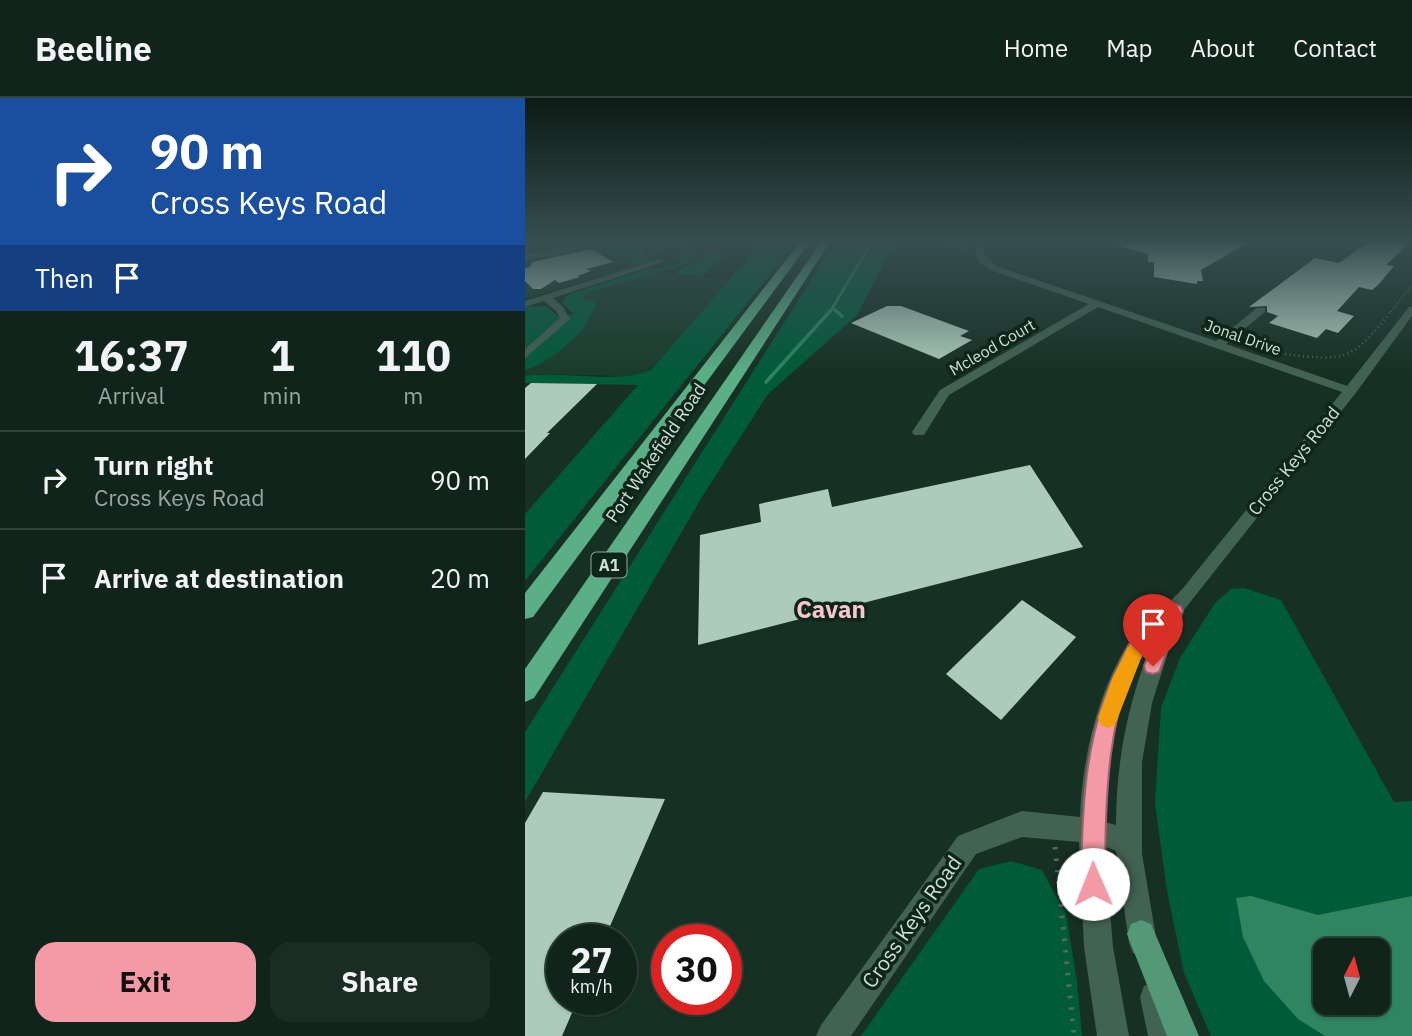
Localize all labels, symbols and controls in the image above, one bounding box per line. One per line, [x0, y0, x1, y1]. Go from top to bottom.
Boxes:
text: Beeline [35, 27, 152, 70]
text: Home [1004, 32, 1068, 64]
text: Map [1106, 32, 1152, 64]
text: About [1190, 32, 1255, 64]
text: Contact [1293, 32, 1377, 64]
text: 90 m [150, 119, 264, 182]
icon: right [35, 126, 126, 217]
text: Cross Keys Road [150, 181, 387, 223]
icon: arrive [108, 259, 146, 297]
text: Then [35, 261, 94, 295]
street label: Mcleod Court [946, 314, 1038, 380]
street label: Jonal Drive [1202, 315, 1284, 360]
text: 16:37 [74, 328, 189, 383]
text: 1 [269, 328, 295, 383]
text: 110 [375, 328, 451, 383]
street label: Port Wakefield Road [600, 379, 711, 527]
text: Arrival [98, 380, 165, 410]
text: min [263, 380, 301, 410]
text: m [403, 380, 423, 410]
street label: Cross Keys Road [1243, 402, 1345, 520]
text: Turn right [94, 448, 213, 482]
icon: right [35, 461, 73, 499]
text: 90 m [430, 463, 490, 497]
text: Cross Keys Road [94, 482, 265, 512]
road number: A1 [591, 552, 627, 578]
icon: arrive [35, 559, 73, 597]
text: Arrive at destination [94, 561, 344, 595]
text: 20 m [430, 561, 490, 595]
district label: Cavan [796, 593, 866, 625]
pin [1123, 594, 1183, 666]
icon: arrive [1134, 605, 1172, 643]
position arrow [1056, 847, 1130, 921]
street label: Cross Keys Road [855, 850, 967, 993]
speed limit sign: 30 [651, 924, 742, 1015]
text: 27 [570, 937, 613, 983]
north arrow [1313, 938, 1389, 1015]
map controls [1313, 938, 1390, 1015]
button: Exit [35, 942, 256, 1022]
button: Share [270, 942, 490, 1022]
text: km/h [570, 975, 613, 998]

